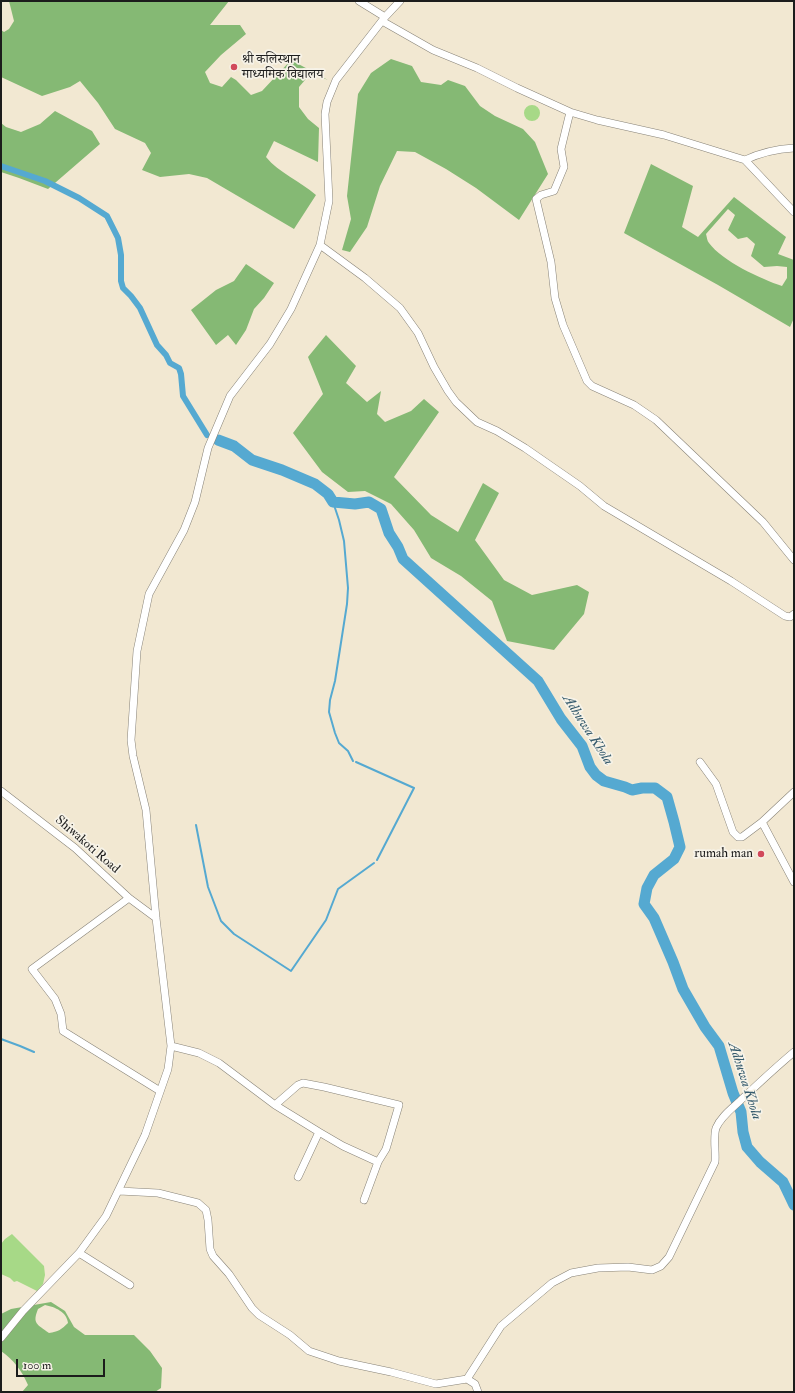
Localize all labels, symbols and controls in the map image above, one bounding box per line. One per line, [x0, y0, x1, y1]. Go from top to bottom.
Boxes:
place label: श्री कलिस्थान माध्यमिक विद्यालय [242, 52, 323, 83]
marker: श्री कलिस्थान माध्यमिक विद्यालय [229, 62, 239, 72]
water label: Adhuwa Khola [558, 691, 616, 769]
street label: Shiwakoti Road [51, 813, 123, 877]
place label: rumah man [694, 846, 753, 862]
marker: rumah man [756, 849, 766, 859]
water label: Adhuwa Khola [723, 1040, 765, 1122]
scale bar [18, 1351, 107, 1377]
text: 100 m [23, 1358, 51, 1373]

